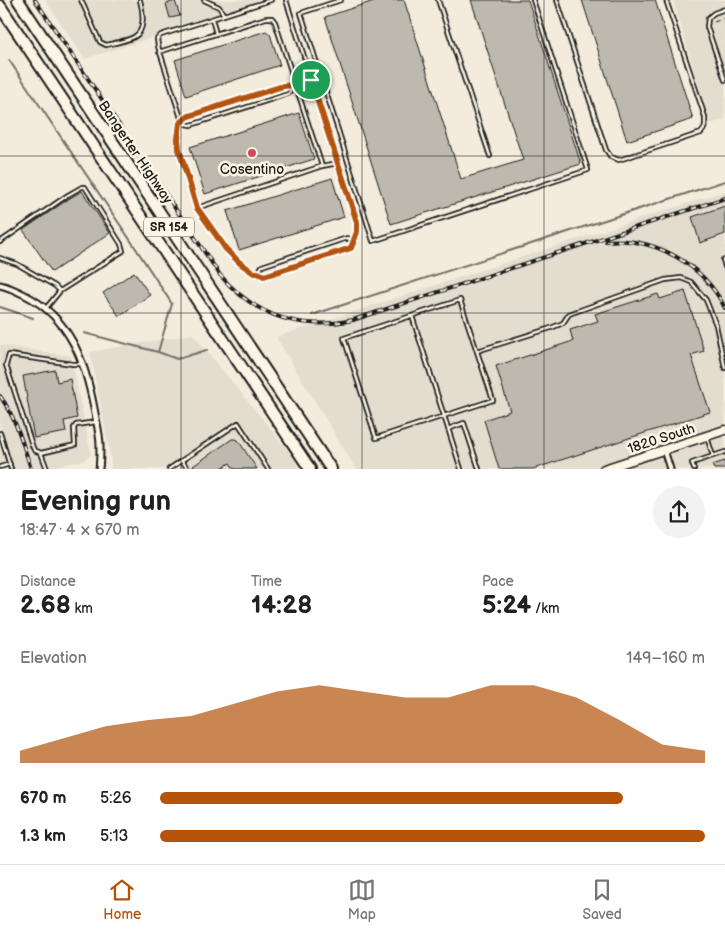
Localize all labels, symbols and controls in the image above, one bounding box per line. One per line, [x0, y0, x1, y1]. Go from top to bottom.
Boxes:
pin [290, 59, 332, 101]
icon: arrive [297, 66, 325, 94]
street label: Bangerter Highway [95, 97, 177, 208]
marker: Cosentino [246, 147, 258, 159]
place label: Cosentino [220, 161, 284, 178]
road number: SR 154 [144, 218, 194, 236]
street label: 1820 South [625, 420, 697, 457]
text: Evening run [20, 485, 171, 518]
button: share [653, 486, 705, 538]
text: 18:47 · 4 × 670 m [20, 521, 139, 540]
text: Distance [20, 573, 76, 590]
text: Time [251, 573, 282, 590]
text: Pace [482, 573, 514, 590]
text: 2.68 [20, 590, 71, 621]
text: 14:28 [251, 590, 312, 621]
text: 5:24 [482, 590, 531, 621]
text: km [71, 600, 93, 617]
text: /km [531, 600, 560, 617]
text: Elevation [20, 649, 87, 668]
text: 149–160 m [626, 649, 705, 668]
text: 670 m [20, 789, 66, 808]
text: 5:26 [100, 789, 132, 808]
text: 1.3 km [20, 827, 66, 846]
text: 5:13 [100, 827, 128, 846]
tab: Home [103, 876, 141, 923]
tab: Map [348, 876, 376, 923]
tab: Saved [582, 876, 622, 923]

